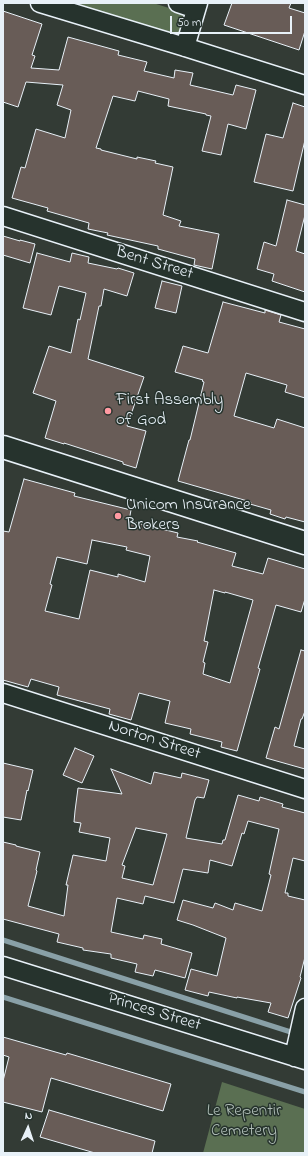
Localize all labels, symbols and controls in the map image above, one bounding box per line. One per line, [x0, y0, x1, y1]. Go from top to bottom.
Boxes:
scale bar [172, 8, 294, 34]
text: 50 m [177, 14, 201, 32]
street label: Bent Street [113, 243, 195, 285]
place label: First Assembly of God [116, 391, 223, 431]
marker: First Assembly of God [103, 406, 113, 416]
place label: Unicom Insurance Brokers [126, 496, 251, 536]
marker: Unicom Insurance Brokers [113, 511, 123, 521]
street label: Norton Street [105, 717, 203, 765]
street label: Princes Street [105, 989, 203, 1037]
park label: Le Repentir Cemetery [207, 1102, 281, 1142]
north arrow [8, 1108, 48, 1148]
text: N [24, 1108, 33, 1124]

